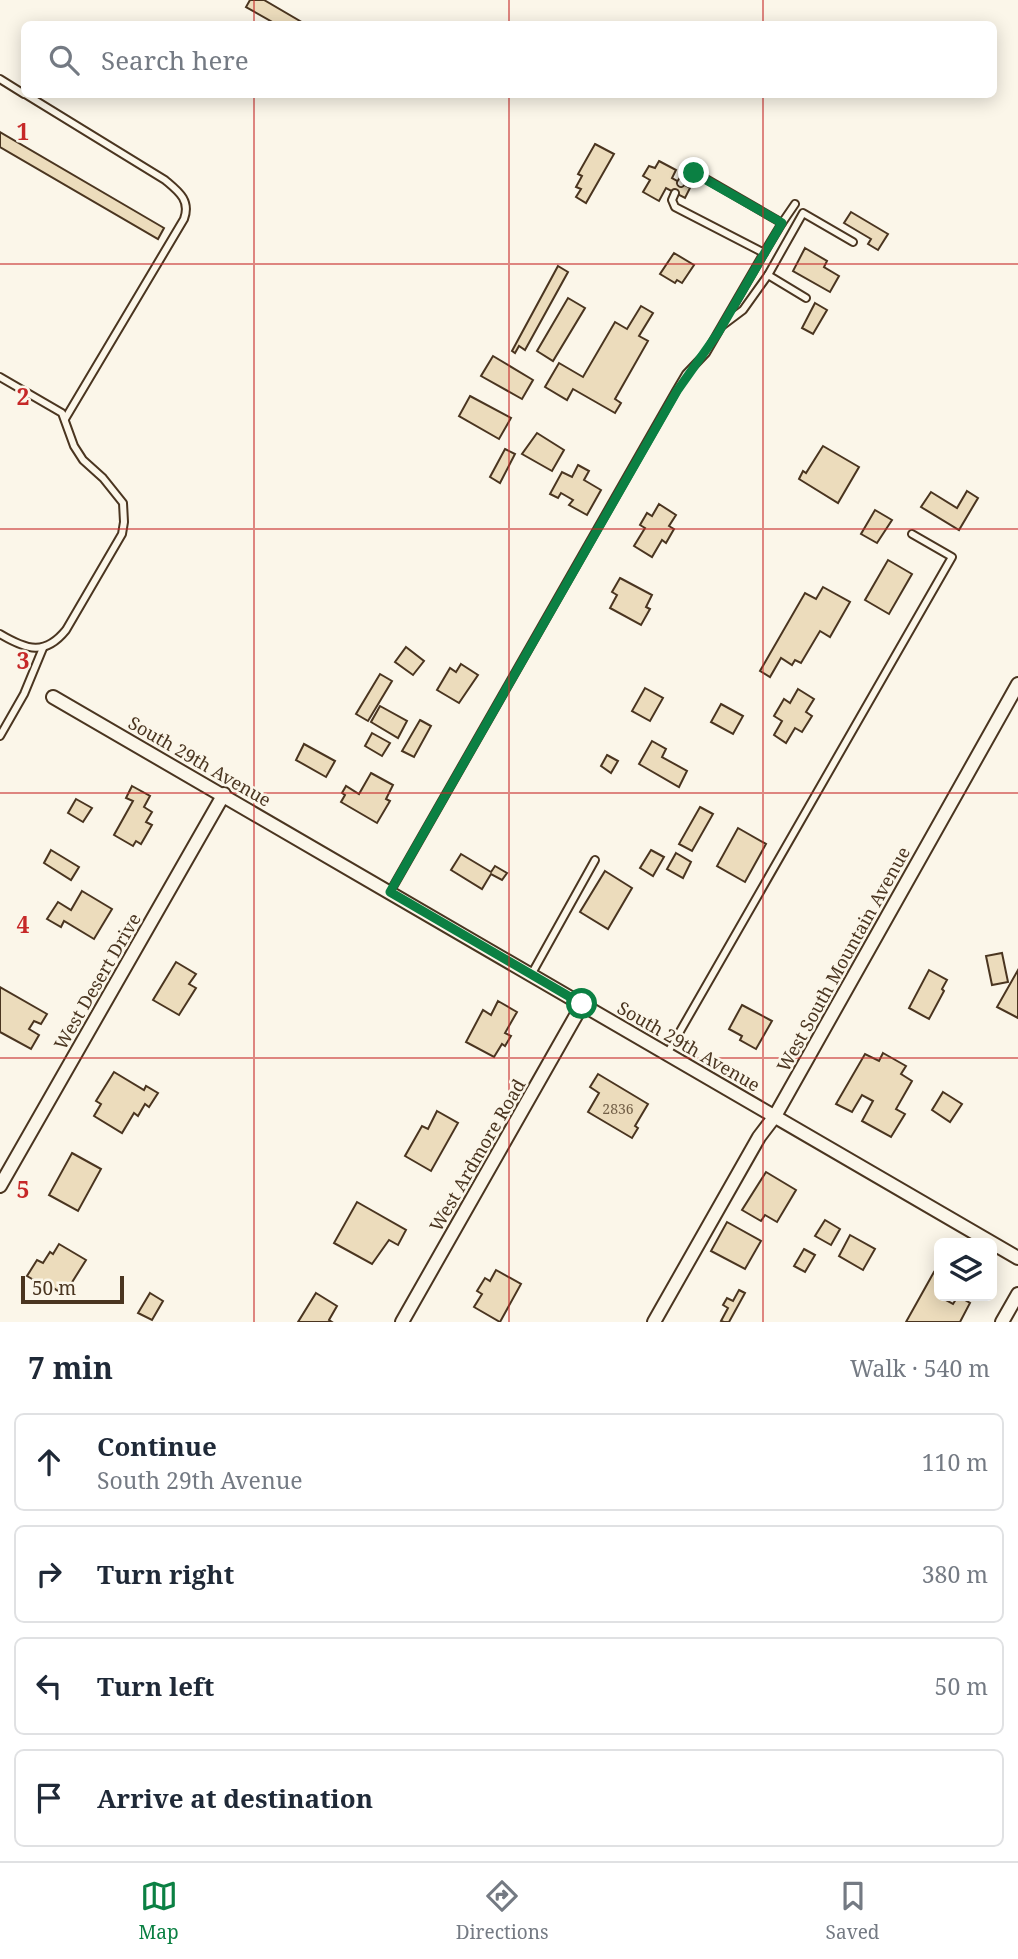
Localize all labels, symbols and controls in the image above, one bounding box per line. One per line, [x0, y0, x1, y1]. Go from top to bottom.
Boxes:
search box [21, 21, 997, 98]
icon: search [45, 41, 83, 79]
text: Search here [101, 42, 249, 78]
text: 1 [17, 115, 30, 147]
route end [678, 157, 709, 188]
text: 2 [17, 380, 30, 412]
text: 3 [17, 644, 30, 676]
street label: South 29th Avenue [124, 710, 276, 812]
street label: West South Mountain Avenue [771, 842, 915, 1076]
text: 4 [17, 908, 30, 940]
street label: West Desert Drive [48, 908, 146, 1054]
route start [566, 988, 597, 1019]
street label: South 29th Avenue [613, 995, 765, 1097]
street label: West Ardmore Road [424, 1074, 530, 1236]
house number: 2836 [602, 1099, 634, 1118]
text: 5 [17, 1173, 30, 1205]
map controls [934, 1238, 997, 1301]
button: layers [934, 1238, 997, 1301]
scale bar [21, 1273, 124, 1305]
text: 50 m [32, 1275, 76, 1301]
text: 7 min [28, 1347, 113, 1388]
text: Walk · 540 m [850, 1352, 990, 1384]
text: Continue [97, 1428, 217, 1464]
icon: ahead [30, 1443, 68, 1481]
text: 110 m [922, 1446, 988, 1478]
text: South 29th Avenue [97, 1464, 303, 1496]
icon: right [30, 1555, 68, 1593]
text: Turn right [97, 1556, 234, 1592]
text: 380 m [922, 1558, 988, 1590]
icon: left [30, 1667, 68, 1705]
text: Turn left [97, 1668, 214, 1704]
text: 50 m [935, 1670, 988, 1702]
icon: arrive [30, 1779, 68, 1817]
text: Arrive at destination [97, 1780, 373, 1816]
tab: Map [139, 1877, 179, 1945]
tab: Directions [456, 1877, 549, 1945]
tab: Saved [826, 1877, 879, 1945]

